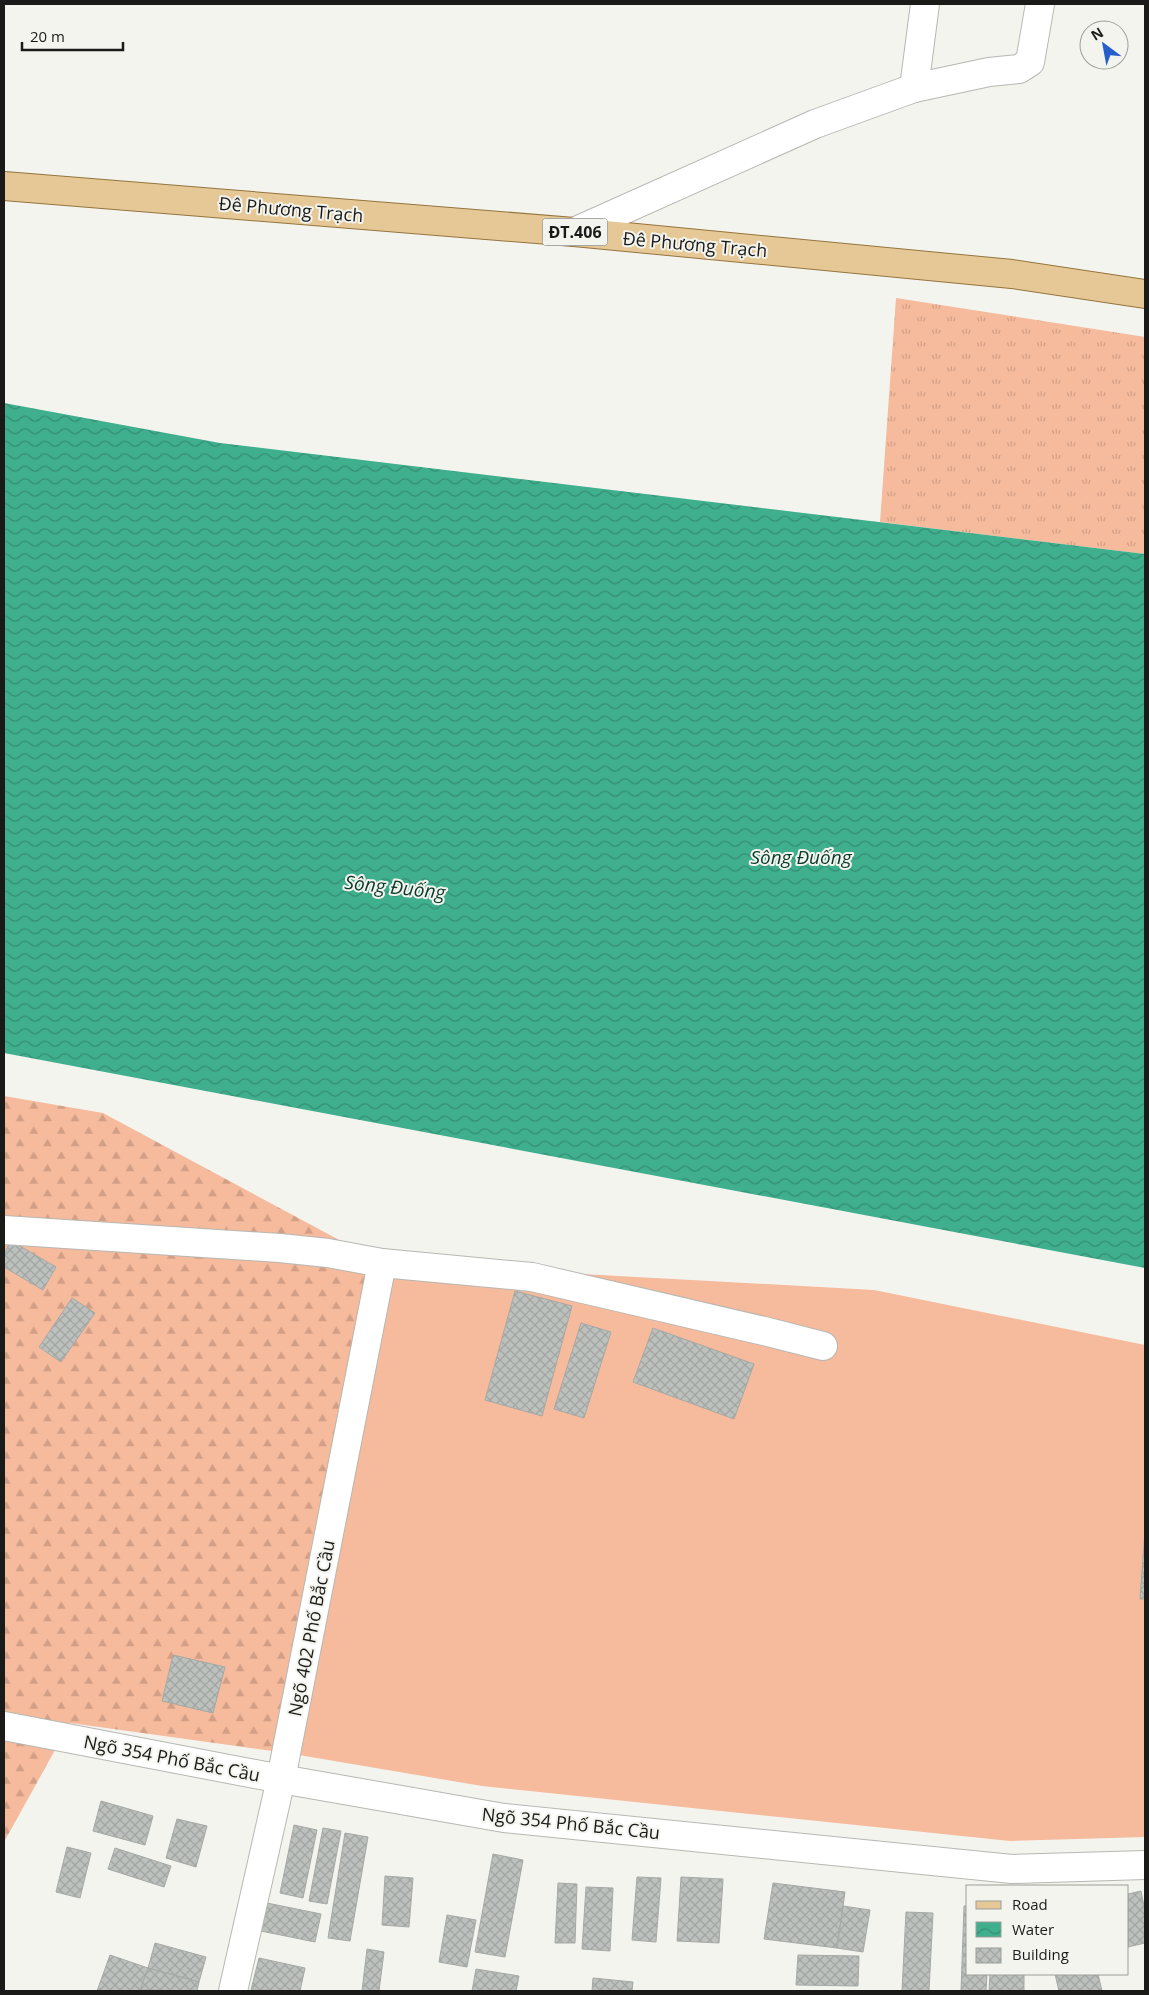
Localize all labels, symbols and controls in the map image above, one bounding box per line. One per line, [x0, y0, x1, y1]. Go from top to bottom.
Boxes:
scale bar [22, 20, 124, 52]
north arrow [1079, 20, 1129, 70]
text: N [1087, 22, 1107, 45]
text: 20 m [30, 26, 65, 46]
street label: Đê Phương Trạch [218, 191, 364, 227]
road number: ĐT.406 [542, 218, 608, 246]
street label: Đê Phương Trạch [622, 226, 768, 262]
water label: Sông Đuống [750, 844, 853, 870]
water label: Sông Đuống [343, 869, 448, 905]
street label: Ngõ 402 Phố Bắc Cầu [282, 1538, 340, 1718]
street label: Ngõ 354 Phố Bắc Cầu [82, 1729, 262, 1787]
street label: Ngõ 354 Phố Bắc Cầu [481, 1802, 661, 1844]
legend [966, 1885, 1129, 1975]
text: Road [1012, 1894, 1048, 1914]
text: Water [1012, 1919, 1054, 1939]
text: Building [1012, 1944, 1069, 1964]

